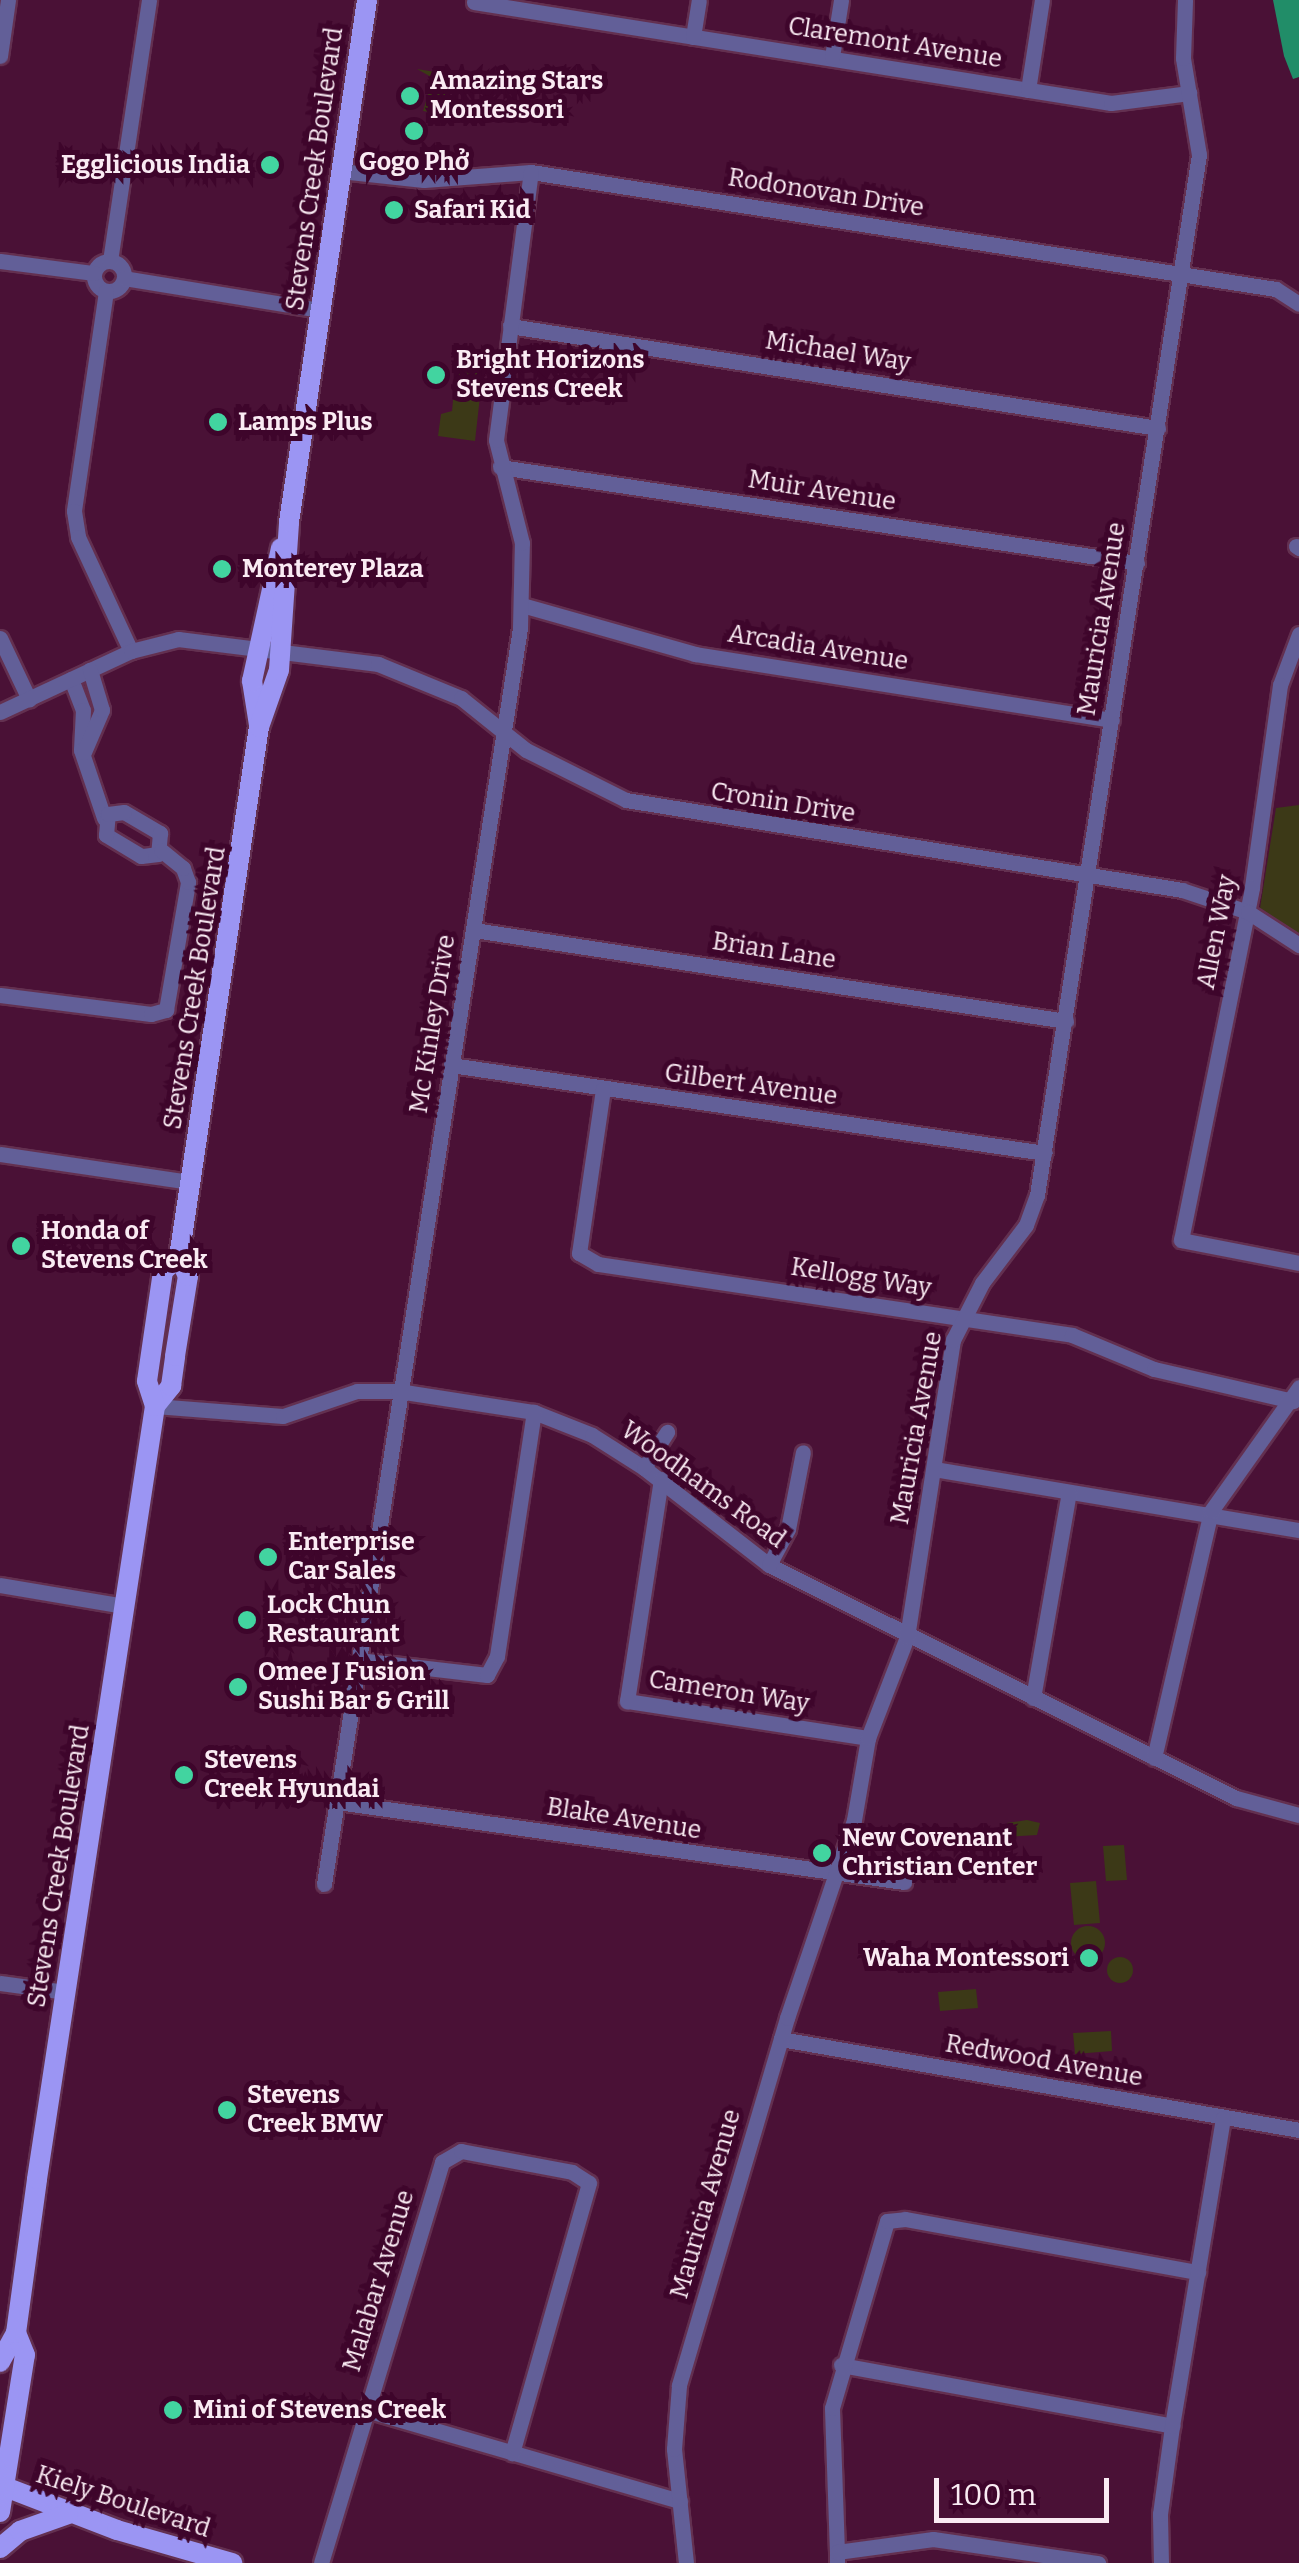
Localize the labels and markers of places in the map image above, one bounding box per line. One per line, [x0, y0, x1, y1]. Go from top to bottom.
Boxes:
place label: Amazing Stars Montessori [430, 67, 603, 126]
marker: Amazing Stars Montessori [399, 85, 421, 107]
marker: Gogo Phở [403, 120, 425, 142]
place label: Gogo Phở [359, 147, 469, 177]
place label: Egglicious India [61, 150, 250, 180]
marker: Egglicious India [259, 154, 281, 176]
place label: Safari Kid [414, 195, 531, 225]
marker: Safari Kid [383, 199, 405, 221]
place label: Bright Horizons Stevens Creek [456, 346, 645, 405]
marker: Bright Horizons Stevens Creek [425, 364, 447, 386]
place label: Lamps Plus [238, 407, 373, 437]
marker: Lamps Plus [207, 411, 229, 433]
place label: Monterey Plaza [242, 554, 424, 584]
marker: Monterey Plaza [211, 558, 233, 580]
place label: Honda of Stevens Creek [41, 1217, 208, 1276]
marker: Honda of Stevens Creek [10, 1235, 32, 1257]
place label: Enterprise Car Sales [288, 1528, 415, 1587]
marker: Enterprise Car Sales [257, 1546, 279, 1568]
place label: Lock Chun Restaurant [267, 1591, 400, 1650]
marker: Lock Chun Restaurant [236, 1609, 258, 1631]
place label: Omee J Fusion Sushi Bar & Grill [258, 1658, 449, 1717]
marker: Omee J Fusion Sushi Bar & Grill [227, 1676, 249, 1698]
place label: Stevens Creek Hyundai [204, 1746, 380, 1805]
marker: Stevens Creek Hyundai [173, 1764, 195, 1786]
place label: New Covenant Christian Center [842, 1824, 1037, 1883]
marker: New Covenant Christian Center [811, 1842, 833, 1864]
place label: Waha Montessori [863, 1943, 1069, 1973]
marker: Waha Montessori [1078, 1947, 1100, 1969]
place label: Stevens Creek BMW [247, 2081, 383, 2140]
marker: Stevens Creek BMW [216, 2099, 238, 2121]
place label: Mini of Stevens Creek [193, 2395, 446, 2425]
marker: Mini of Stevens Creek [162, 2399, 184, 2421]

